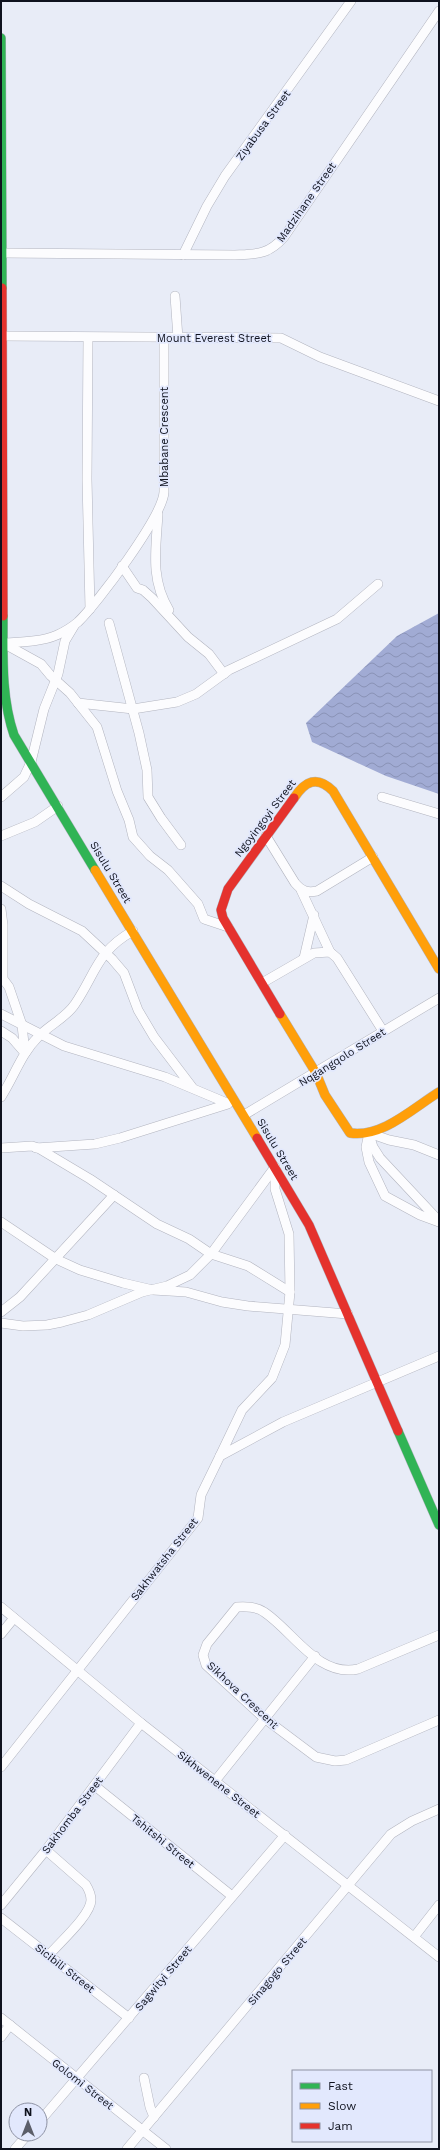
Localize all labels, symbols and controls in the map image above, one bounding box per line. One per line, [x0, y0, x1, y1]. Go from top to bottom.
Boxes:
street label: Ziyabusa Street [233, 87, 294, 163]
street label: Madzihane Street [274, 160, 339, 245]
street label: Mount Everest Street [157, 332, 272, 345]
street label: Mbabane Crescent [158, 386, 171, 487]
street label: Ngoyingoyi Street [232, 777, 299, 860]
street label: Sisulu Street [87, 839, 134, 906]
street label: Nqgangqolo Street [296, 1025, 388, 1089]
street label: Sisulu Street [254, 1116, 301, 1183]
street label: Sakhwatsha Street [128, 1515, 201, 1603]
street label: Sikhova Crescent [204, 1659, 281, 1732]
street label: Sikhwenene Street [175, 1748, 263, 1821]
street label: Sakhomba Street [39, 1774, 106, 1856]
street label: Tshitshi Street [128, 1812, 197, 1871]
street label: Sinagogo Street [245, 1934, 310, 2008]
street label: Sicibili Street [32, 1941, 97, 1996]
street label: Sagwityi Street [132, 1943, 195, 2014]
street label: Golomi Street [49, 2056, 116, 2113]
legend [292, 2070, 432, 2142]
text: Fast [328, 2079, 353, 2093]
text: Slow [328, 2099, 356, 2113]
north arrow [8, 2102, 48, 2142]
text: N [24, 2106, 32, 2119]
text: Jam [328, 2119, 353, 2133]

